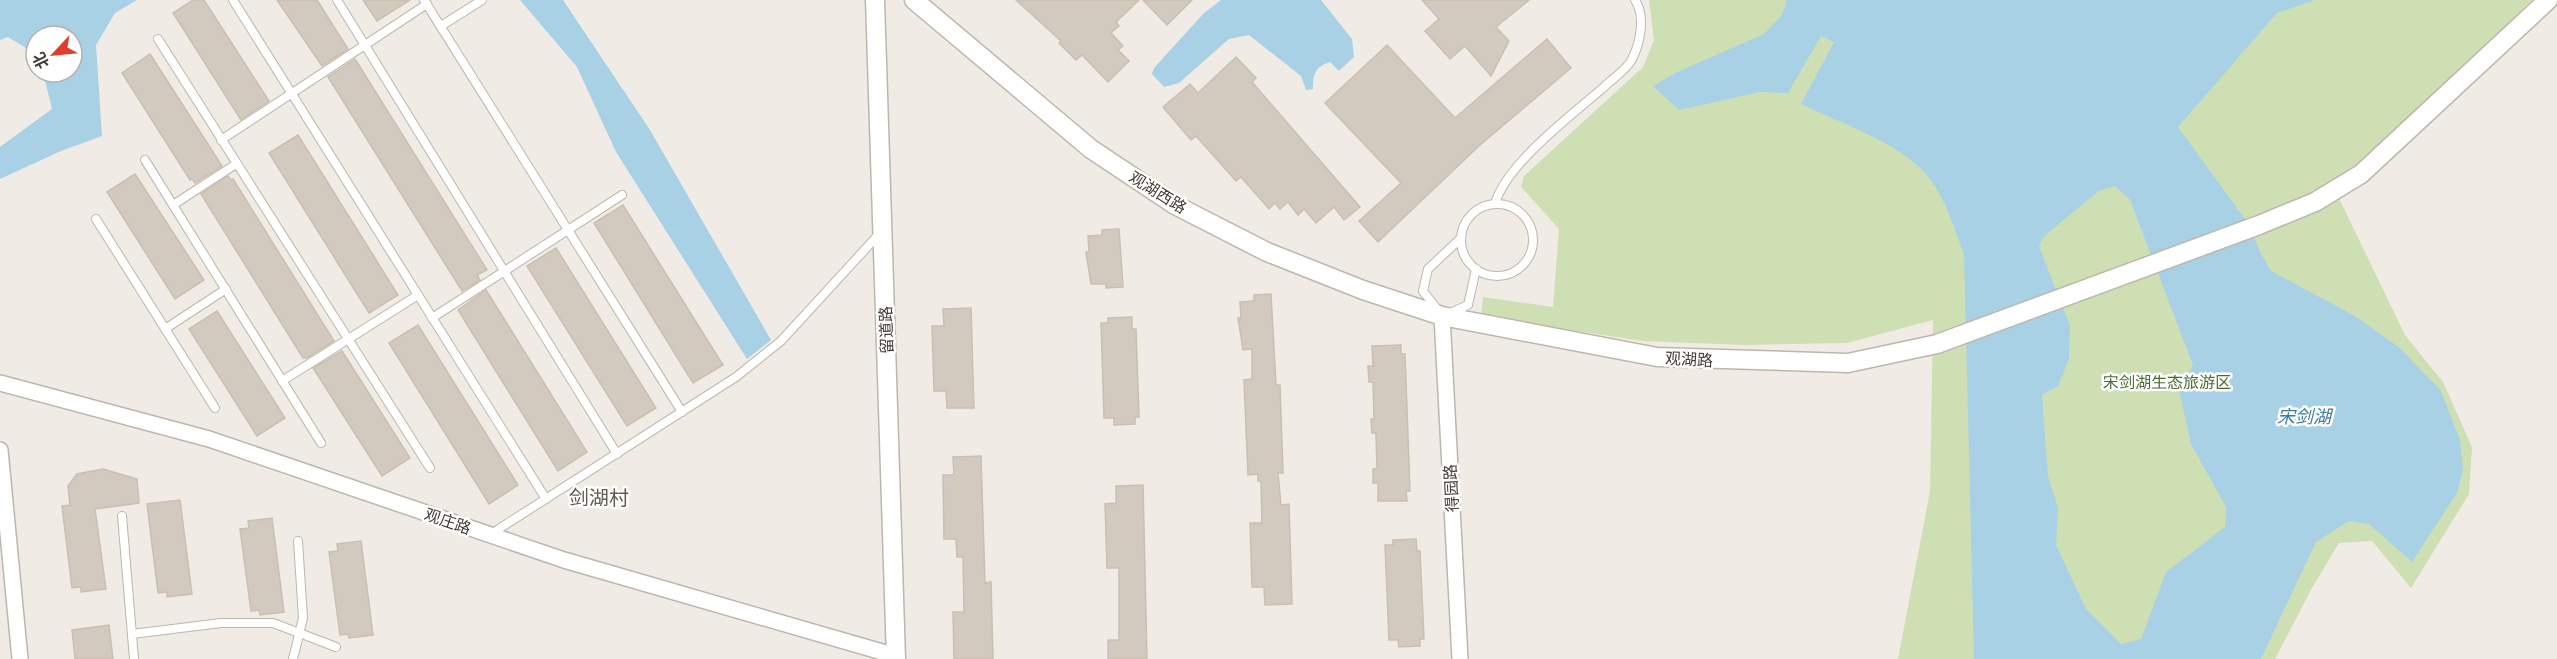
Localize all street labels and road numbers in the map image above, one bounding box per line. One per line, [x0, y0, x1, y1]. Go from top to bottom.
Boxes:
street label: 观湖西路 [1125, 167, 1190, 218]
street label: 留道路 [876, 306, 898, 354]
street label: 观湖路 [1664, 349, 1713, 371]
street label: 得园路 [1441, 463, 1463, 512]
street label: 观庄路 [422, 505, 474, 539]

